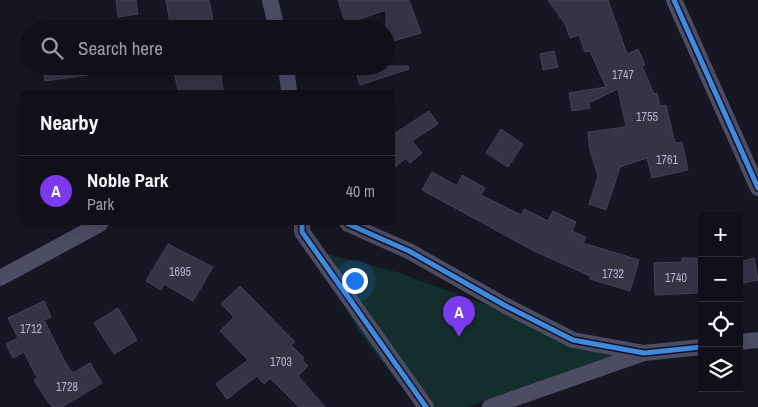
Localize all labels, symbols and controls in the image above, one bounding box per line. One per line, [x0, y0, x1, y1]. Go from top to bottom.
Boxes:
search box [20, 20, 395, 75]
icon: search [38, 34, 66, 62]
text: Search here [78, 35, 163, 61]
house number: 1747 [612, 67, 634, 83]
text: Nearby [40, 108, 98, 137]
house number: 1755 [636, 109, 658, 125]
house number: 1761 [656, 152, 678, 168]
text: Noble Park [87, 167, 168, 193]
text: A [51, 180, 61, 202]
text: 40 m [346, 180, 375, 202]
text: Park [87, 193, 114, 215]
map controls [698, 212, 743, 392]
button: + [698, 212, 743, 257]
button: − [698, 257, 743, 302]
house number: 1695 [169, 264, 191, 280]
house number: 1732 [602, 266, 624, 282]
your location [342, 268, 368, 294]
house number: 1740 [665, 270, 687, 286]
pin: A [443, 296, 475, 337]
button: locate [698, 302, 743, 347]
house number: 1712 [20, 321, 42, 337]
button: layers [698, 347, 743, 392]
house number: 1703 [270, 354, 292, 370]
house number: 1728 [56, 379, 78, 395]

